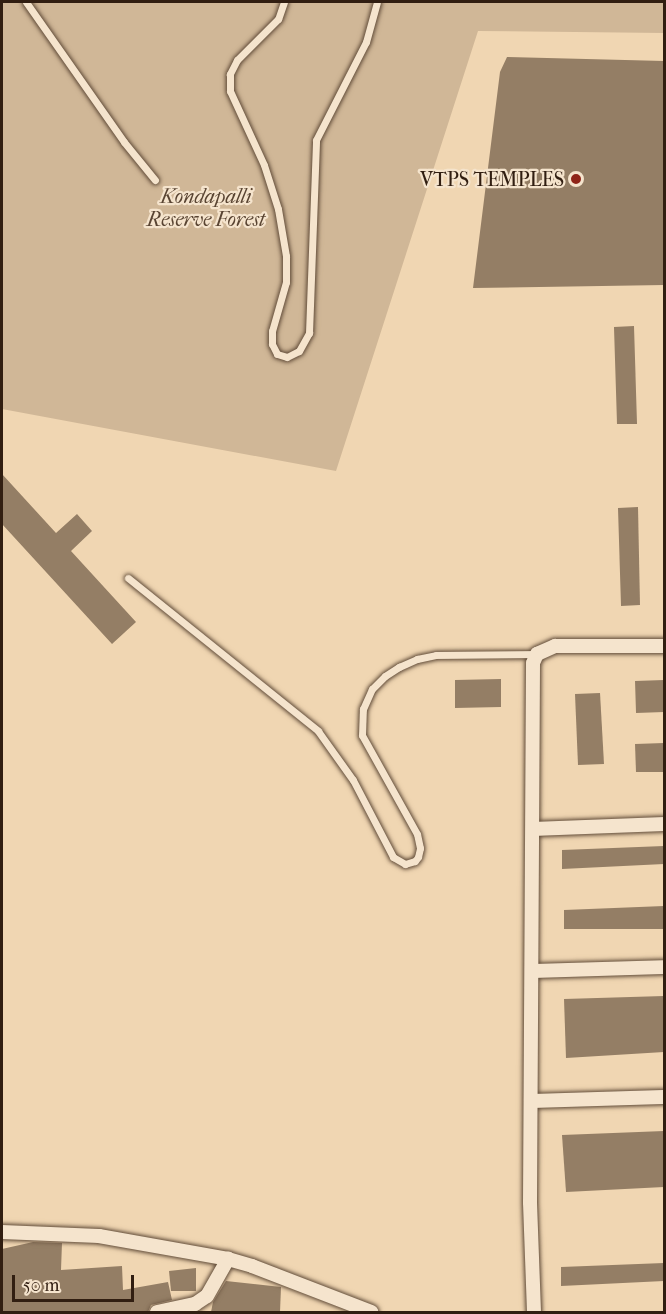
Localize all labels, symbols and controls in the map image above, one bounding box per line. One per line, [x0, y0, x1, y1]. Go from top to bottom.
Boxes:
place label: VTPS TEMPLES [420, 167, 564, 191]
marker: VTPS TEMPLES [569, 172, 583, 186]
park label: Kondapalli Reserve Forest [147, 184, 265, 231]
scale bar [15, 1263, 136, 1301]
text: 50 m [23, 1275, 59, 1296]

